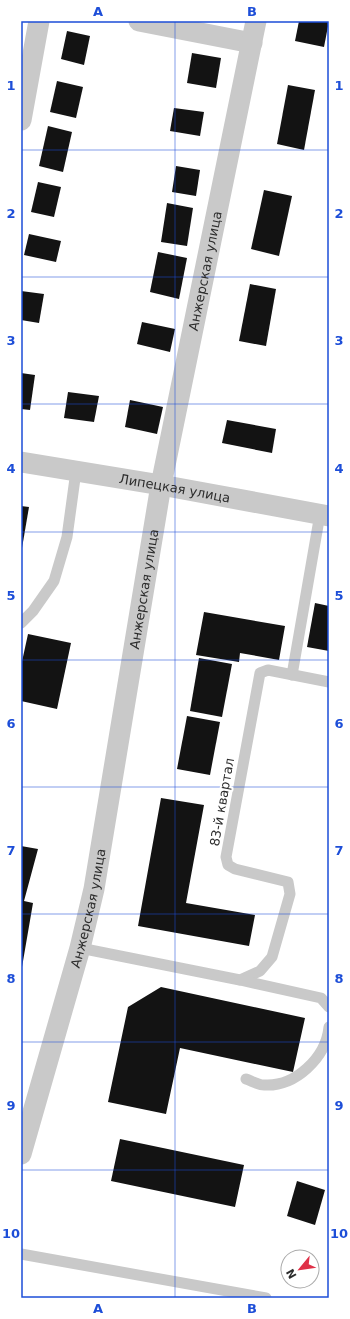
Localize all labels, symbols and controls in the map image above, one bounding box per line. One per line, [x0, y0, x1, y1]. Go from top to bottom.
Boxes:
text: A [93, 4, 103, 19]
text: B [247, 4, 257, 19]
text: 1 [6, 78, 16, 93]
text: 1 [334, 78, 344, 93]
text: 2 [6, 206, 16, 221]
text: 2 [334, 206, 344, 221]
street label: Анжерская улица [185, 210, 224, 332]
text: 3 [6, 333, 16, 348]
text: 3 [334, 333, 344, 348]
text: 4 [6, 461, 16, 476]
text: 4 [334, 461, 344, 476]
street label: Липецкая улица [118, 471, 232, 505]
street label: Анжерская улица [126, 528, 161, 650]
text: 5 [6, 588, 16, 603]
text: 5 [334, 588, 344, 603]
text: 6 [6, 716, 16, 731]
text: 6 [334, 716, 344, 731]
street label: 83-й квартал [207, 757, 237, 847]
text: 7 [6, 843, 16, 858]
text: 7 [334, 843, 344, 858]
street label: Анжерская улица [67, 847, 108, 969]
text: 8 [6, 971, 16, 986]
text: 8 [334, 971, 344, 986]
text: 9 [6, 1098, 16, 1113]
text: 9 [334, 1098, 344, 1113]
text: 10 [2, 1226, 20, 1241]
text: 10 [330, 1226, 348, 1241]
north arrow [280, 1249, 320, 1289]
text: N [284, 1266, 300, 1281]
text: A [93, 1301, 103, 1316]
text: B [247, 1301, 257, 1316]

